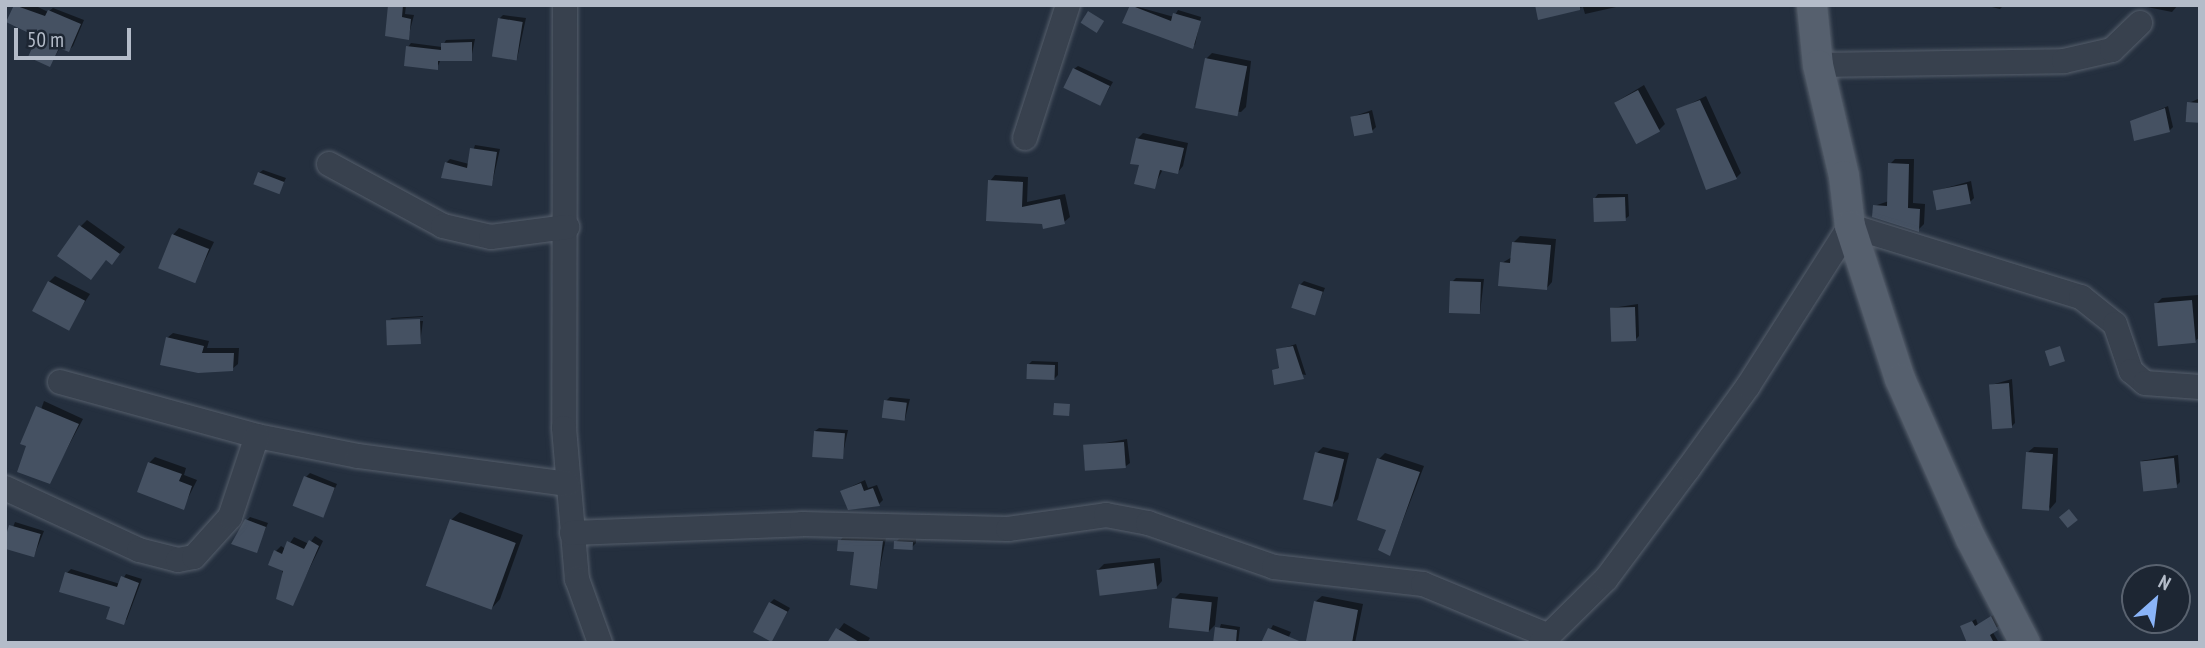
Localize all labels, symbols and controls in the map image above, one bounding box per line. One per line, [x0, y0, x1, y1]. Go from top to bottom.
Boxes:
scale bar [18, 14, 135, 58]
text: 50 m [27, 26, 64, 53]
north arrow [2121, 564, 2191, 634]
text: N [2155, 569, 2175, 595]

